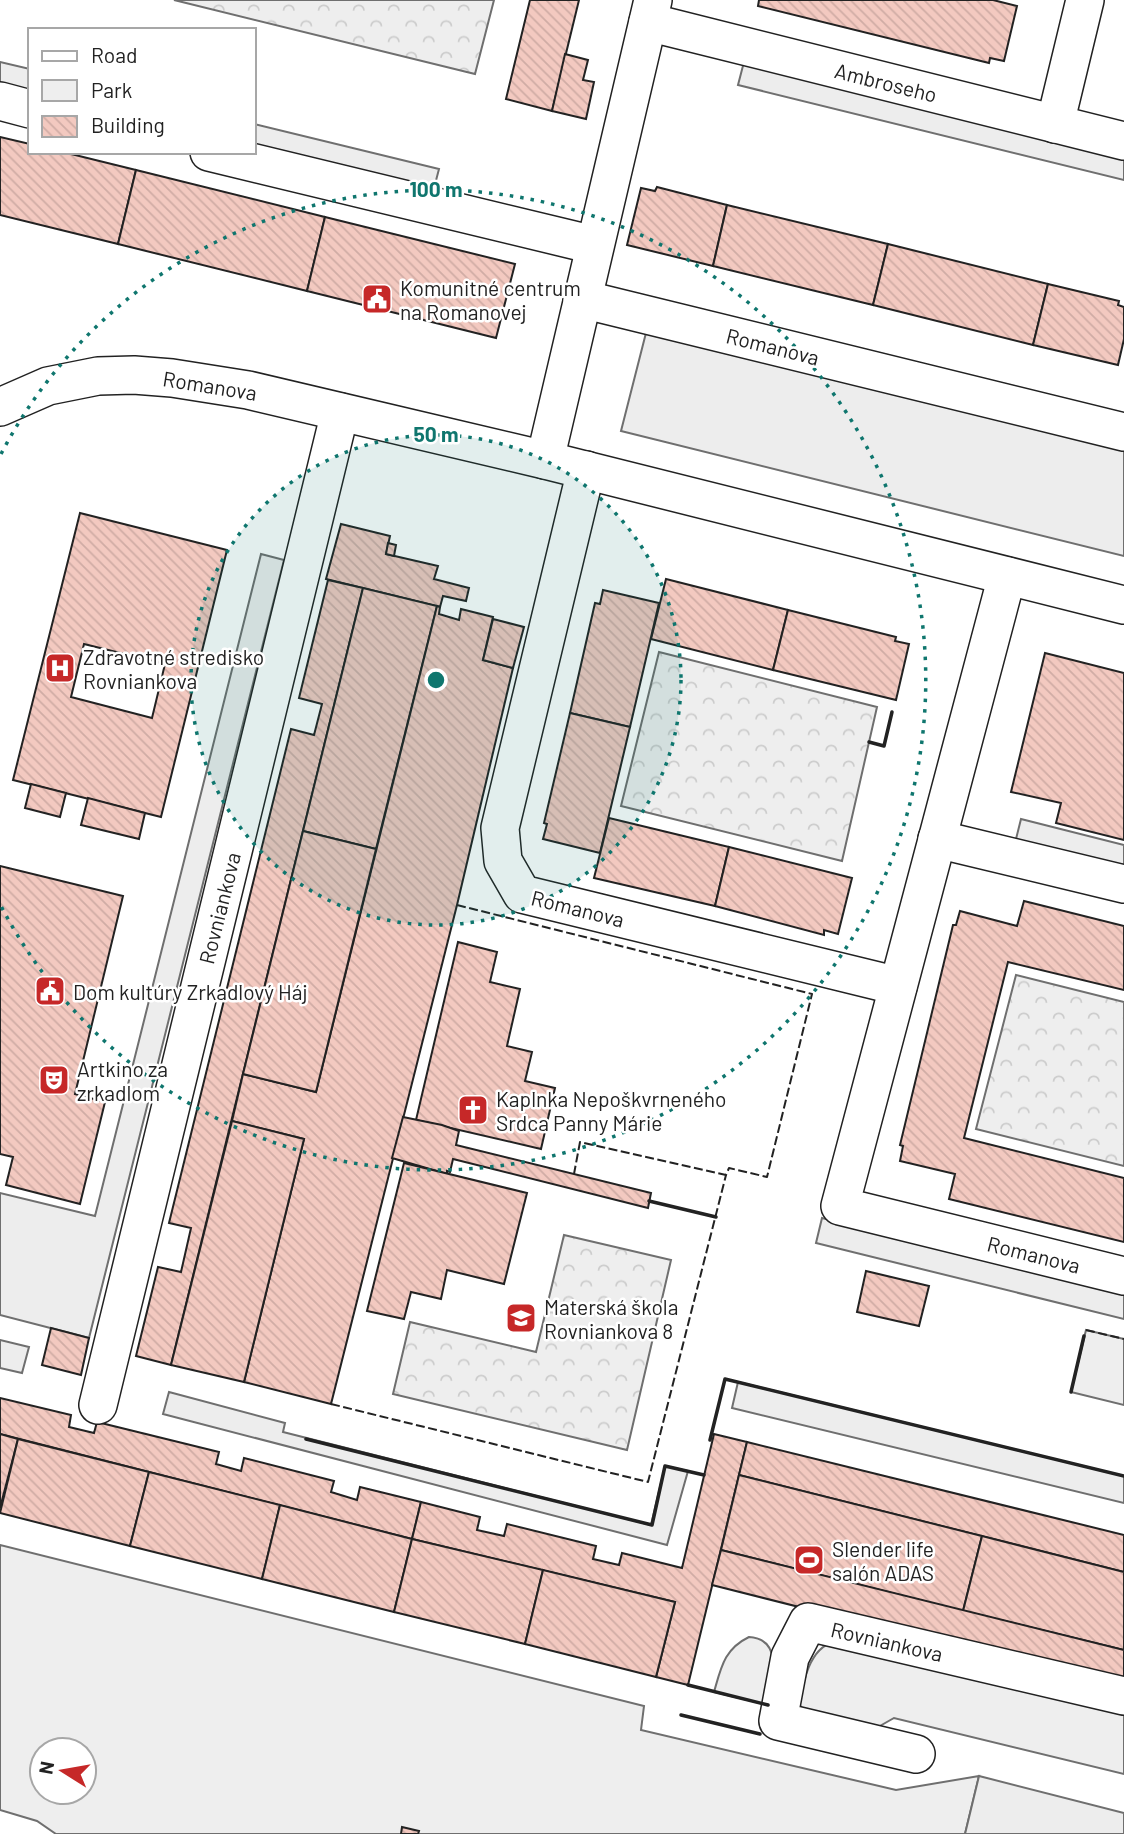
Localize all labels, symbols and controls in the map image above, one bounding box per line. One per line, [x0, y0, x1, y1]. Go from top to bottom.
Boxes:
legend [28, 28, 256, 154]
text: Road [91, 42, 137, 67]
street label: Ambroseho [832, 57, 940, 107]
text: Park [91, 77, 132, 102]
text: Building [91, 112, 165, 137]
text: 100 m [409, 176, 463, 201]
place label: Komunitné centrum na Romanovej [400, 275, 581, 324]
public building icon: Komunitné centrum na Romanovej [360, 282, 394, 316]
street label: Romanova [724, 322, 822, 370]
street label: Romanova [161, 365, 259, 405]
text: 50 m [413, 421, 459, 446]
place label: Zdravotné stredisko Rovniankova [83, 644, 264, 693]
hospital icon: Zdravotné stredisko Rovniankova [43, 651, 77, 685]
centre of rings [424, 668, 448, 692]
street label: Rovniankova [193, 850, 245, 966]
street label: Romanova [529, 884, 627, 932]
public building icon: Dom kultúry Zrkadlový Háj [33, 974, 67, 1008]
place label: Dom kultúry Zrkadlový Háj [73, 979, 308, 1004]
place label: Artkino za zrkadlom [77, 1056, 168, 1105]
theatre icon: Artkino za zrkadlom [37, 1063, 71, 1097]
place label: Kaplnka Nepoškvrneného Srdca Panny Márie [496, 1086, 726, 1135]
church icon: Kaplnka Nepoškvrneného Srdca Panny Márie [456, 1093, 490, 1127]
street label: Romanova [985, 1230, 1083, 1278]
place label: Materská škola Rovniankova 8 [544, 1294, 678, 1343]
school or university icon: Materská škola Rovniankova 8 [504, 1301, 538, 1335]
place label: Slender life salón ADAS [832, 1536, 934, 1585]
sports icon: Slender life salón ADAS [792, 1543, 826, 1577]
street label: Rovniankova [829, 1616, 945, 1666]
north arrow [28, 1736, 98, 1806]
text: N [33, 1759, 58, 1776]

